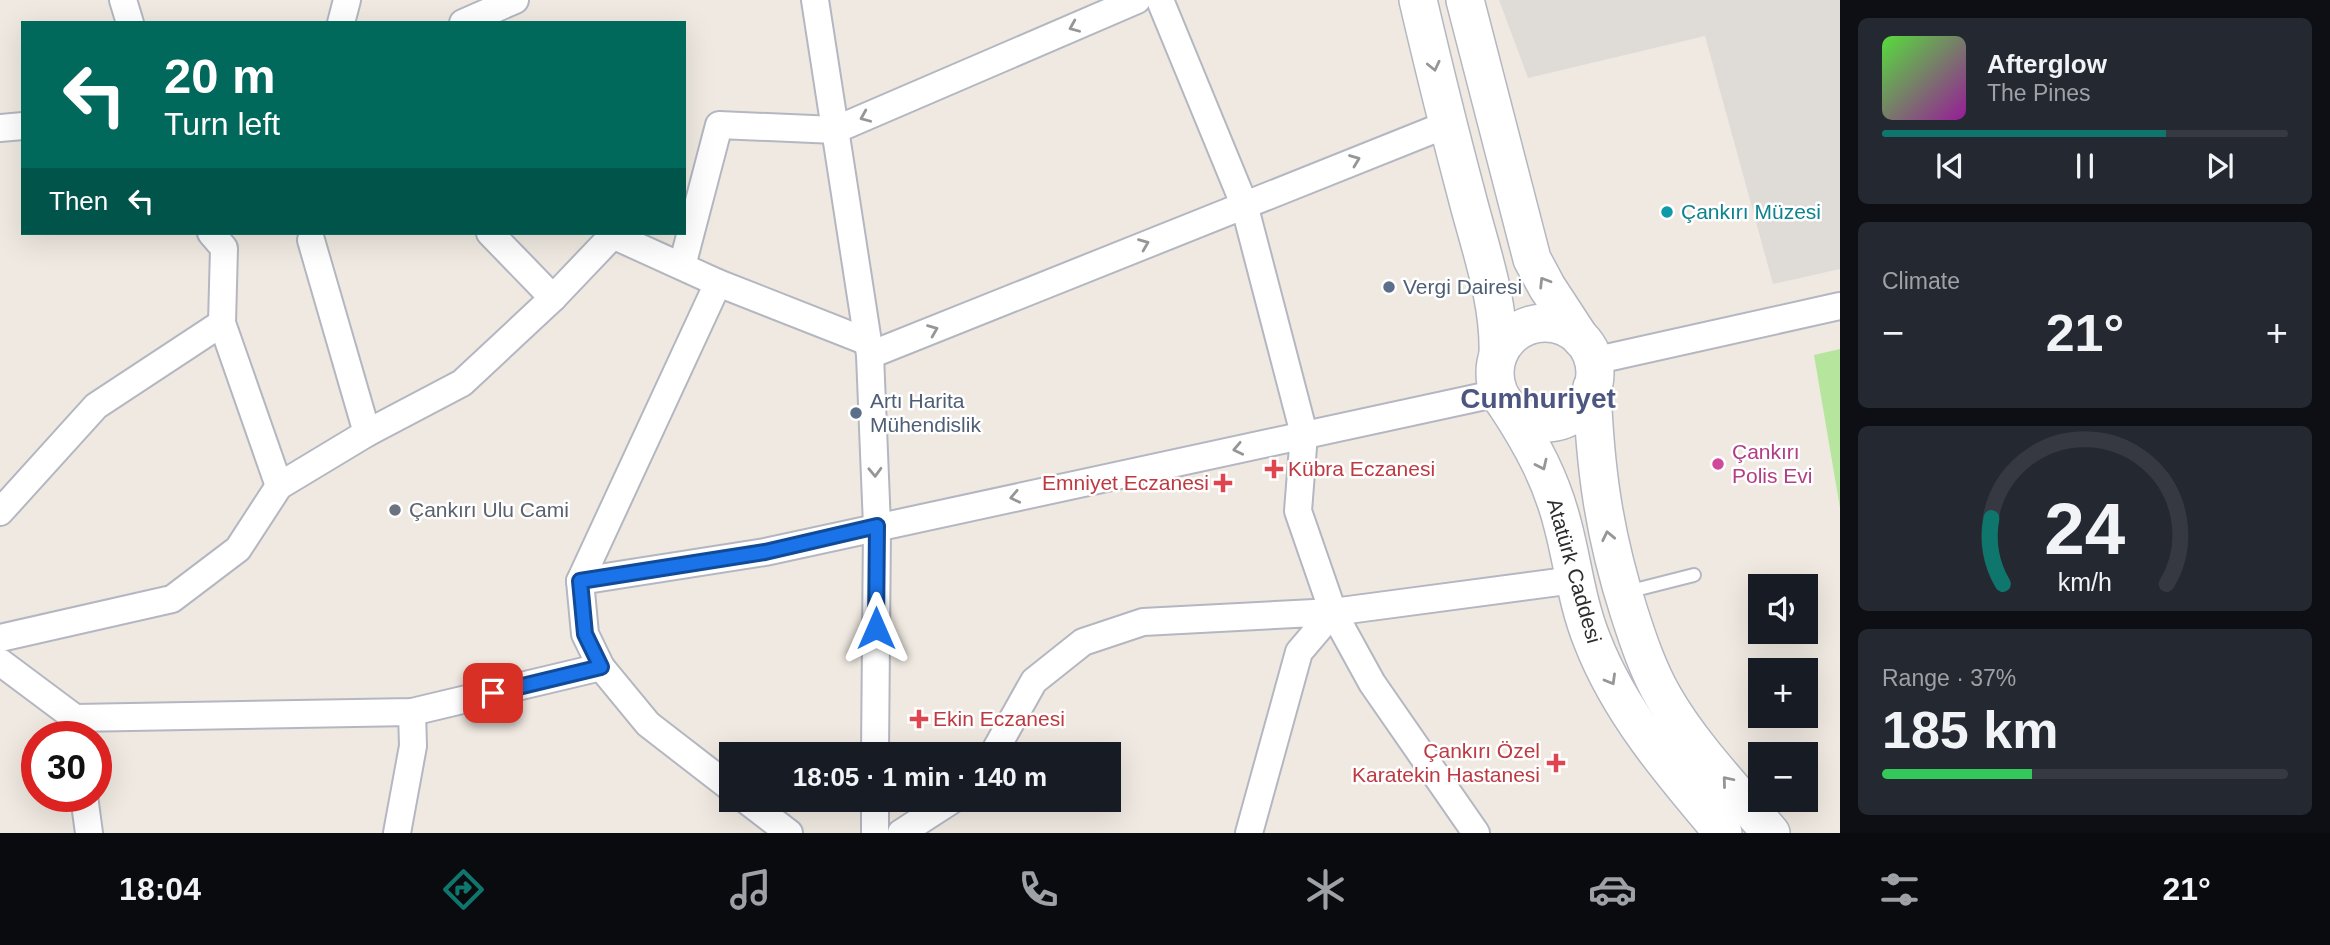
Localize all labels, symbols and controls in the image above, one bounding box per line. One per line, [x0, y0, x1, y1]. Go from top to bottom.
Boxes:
one-way arrow [1069, 19, 1081, 33]
icon: left [49, 49, 140, 140]
text: 20 m [164, 49, 276, 103]
text: Afterglow [1987, 49, 2107, 79]
one-way arrow [1426, 60, 1440, 72]
text: The Pines [1987, 80, 2091, 106]
text: Turn left [164, 106, 280, 142]
one-way arrow [860, 109, 872, 123]
icon: previous [1931, 147, 1969, 185]
icon: pause [2066, 147, 2104, 185]
icon: next [2201, 147, 2239, 185]
one-way arrow [1349, 155, 1361, 169]
icon: left [122, 182, 160, 220]
text: Then [49, 186, 108, 216]
place label: Çankırı Müzesi [1681, 200, 1821, 223]
marker: Çankırı Müzesi [1659, 204, 1675, 220]
one-way arrow [1137, 239, 1149, 253]
text: Climate [1882, 268, 1960, 294]
place label: Vergi Dairesi [1403, 275, 1522, 298]
one-way arrow [1539, 276, 1552, 289]
marker: Vergi Dairesi [1381, 279, 1397, 295]
text: 21° [2046, 304, 2124, 362]
text: − [1882, 312, 1904, 354]
text: + [2266, 312, 2288, 354]
one-way arrow [927, 324, 939, 338]
district label: Cumhuriyet [1460, 383, 1616, 414]
place label: Artı Harita Mühendislik [870, 389, 981, 436]
marker: Artı Harita Mühendislik [848, 405, 864, 421]
one-way arrow [1232, 440, 1244, 455]
place label: Çankırı Polis Evi [1732, 440, 1813, 487]
marker: Çankırı Polis Evi [1710, 456, 1726, 472]
place label: Kübra Eczanesi [1288, 457, 1435, 480]
one-way arrow [1534, 458, 1548, 470]
marker: Kübra Eczanesi [1266, 461, 1282, 477]
one-way arrow [867, 467, 882, 478]
place label: Emniyet Eczanesi [1042, 471, 1209, 494]
marker: Emniyet Eczanesi [1215, 475, 1231, 491]
one-way arrow [1009, 488, 1021, 503]
text: 24 [2045, 489, 2126, 570]
street label: Atatürk Caddesi [1543, 496, 1606, 646]
place label: Çankırı Ulu Cami [409, 498, 569, 521]
marker: Çankırı Ulu Cami [387, 502, 403, 518]
one-way arrow [1601, 530, 1616, 542]
text: km/h [2058, 568, 2112, 596]
map controls [1748, 574, 1818, 812]
button: sound [1748, 574, 1818, 644]
position arrow [839, 591, 913, 665]
button: + [1748, 658, 1818, 728]
pin [463, 663, 523, 723]
text: Range · 37% [1882, 665, 2016, 691]
one-way arrow [1603, 673, 1616, 686]
icon: arrive [474, 674, 512, 712]
text: 185 km [1882, 701, 2058, 759]
place label: Ekin Eczanesi [933, 707, 1065, 730]
marker: Ekin Eczanesi [911, 711, 927, 727]
speed limit sign: 30 [21, 721, 112, 812]
place label: Çankırı Özel Karatekin Hastanesi [1352, 739, 1540, 786]
button: − [1748, 742, 1818, 812]
marker: Çankırı Özel Karatekin Hastanesi [1546, 753, 1566, 773]
text: 18:05 · 1 min · 140 m [793, 762, 1047, 792]
one-way arrow [1723, 776, 1736, 788]
icon: directions [439, 865, 488, 914]
icon: music [726, 865, 775, 914]
icon: phone [1014, 865, 1063, 914]
icon: climate [1301, 865, 1350, 914]
icon: car [1588, 865, 1637, 914]
icon: filters [1875, 865, 1924, 914]
text: 18:04 [119, 871, 201, 907]
text: 21° [2162, 871, 2211, 907]

